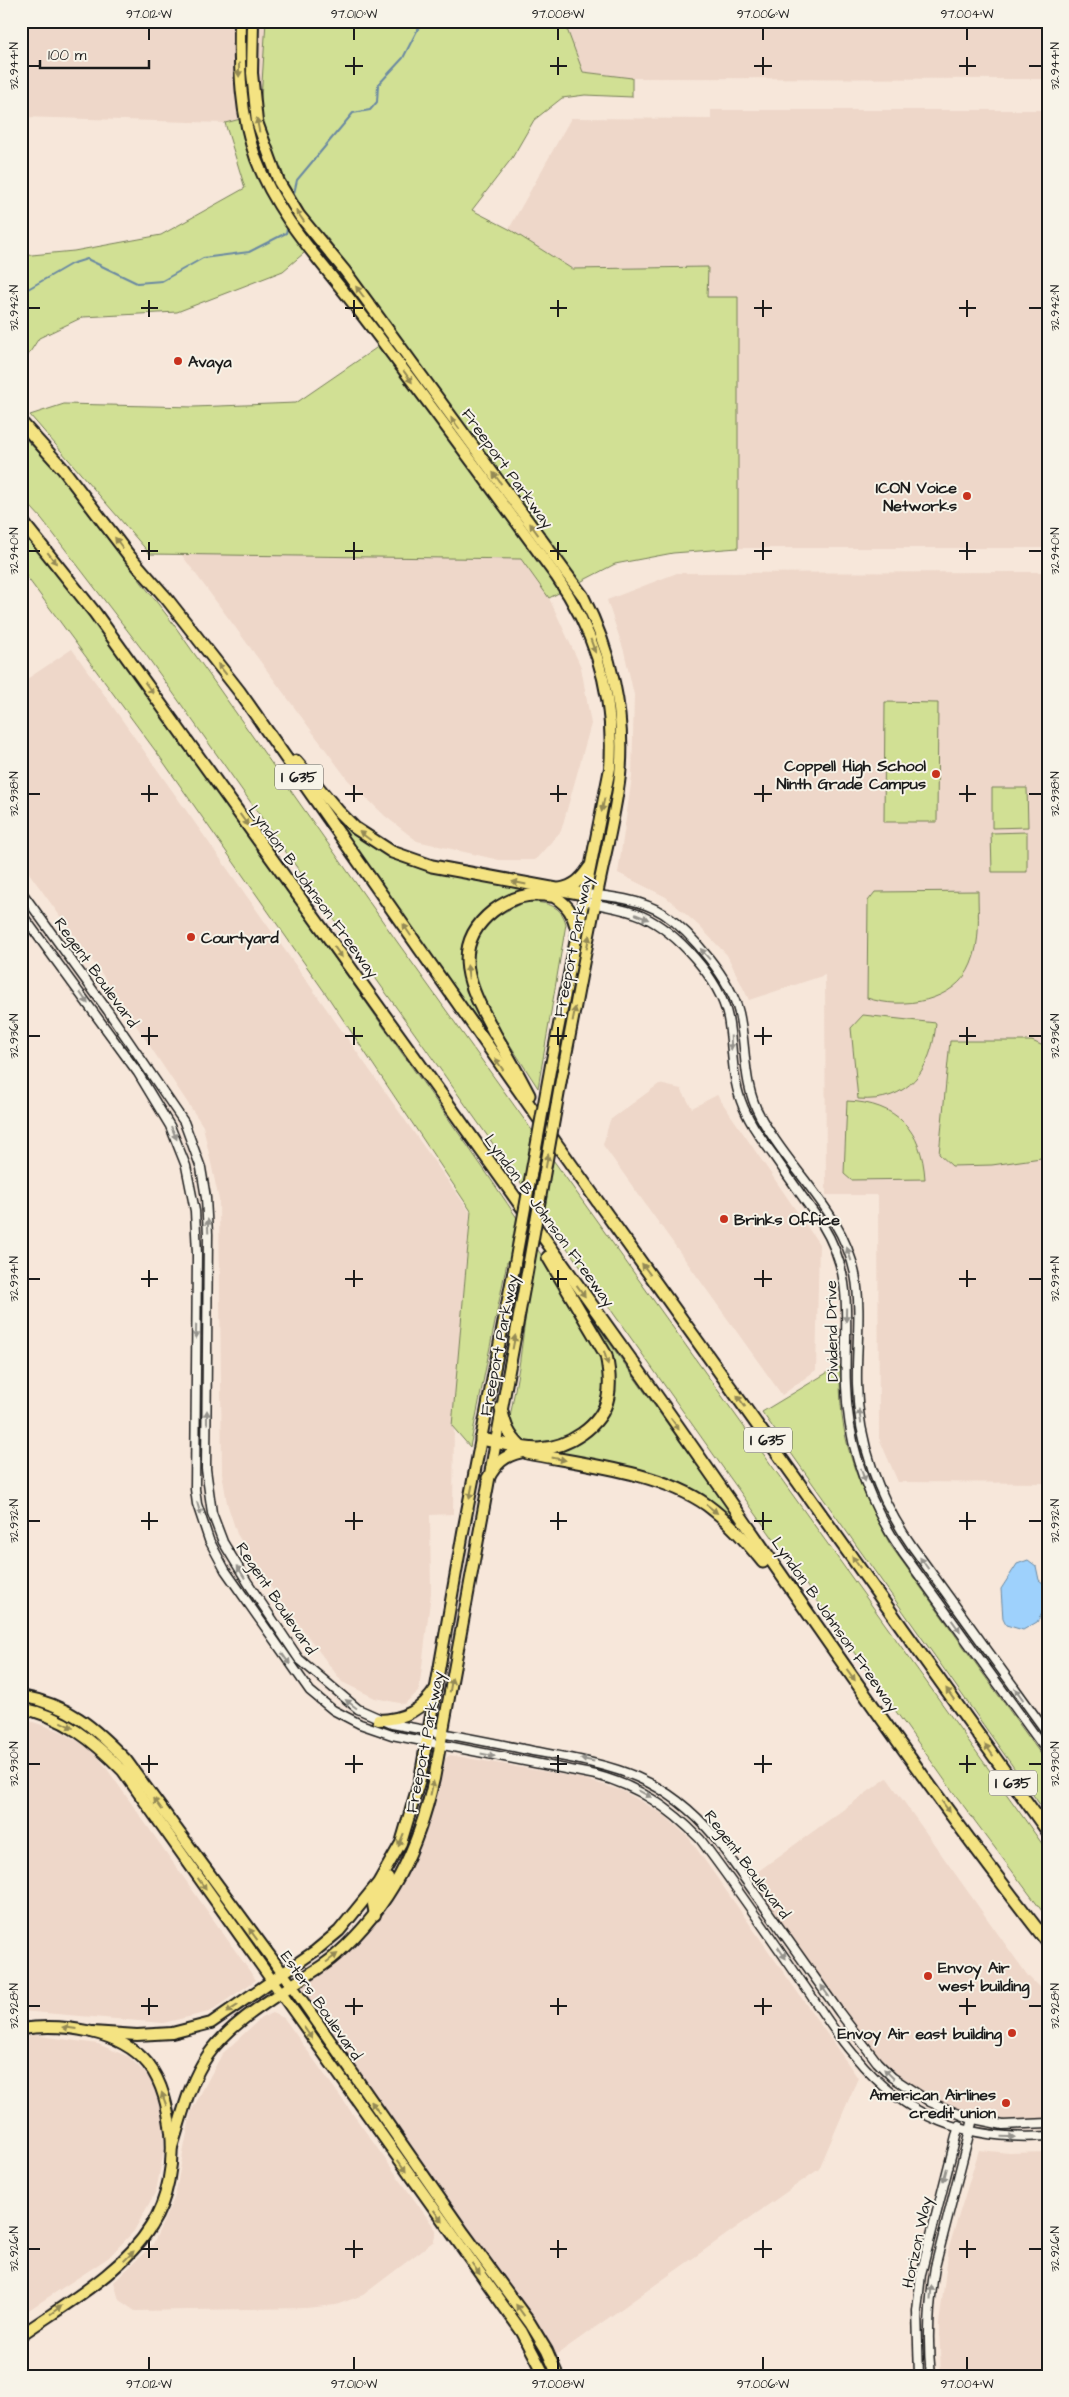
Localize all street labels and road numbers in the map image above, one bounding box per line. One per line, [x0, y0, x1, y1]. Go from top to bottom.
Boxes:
street label: Freeport Parkway [455, 404, 558, 534]
road number: I 635 [275, 764, 323, 790]
street label: Lyndon B Johnson Freeway [242, 801, 384, 983]
street label: Freeport Parkway [548, 873, 599, 1019]
street label: Regent Boulevard [48, 913, 144, 1033]
street label: Lyndon B Johnson Freeway [478, 1130, 620, 1312]
street label: Freeport Parkway [474, 1272, 525, 1418]
street label: Dividend Drive [820, 1280, 844, 1382]
road number: I 635 [744, 1428, 792, 1452]
street label: Lyndon B Johnson Freeway [765, 1533, 904, 1717]
street label: Regent Boulevard [230, 1538, 322, 1660]
street label: Freeport Parkway [400, 1669, 451, 1815]
road number: I 635 [989, 1770, 1037, 1796]
street label: Regent Boulevard [698, 1806, 795, 1924]
street label: Esters Boulevard [275, 1946, 367, 2065]
street label: Horizon Way [897, 2194, 938, 2290]

